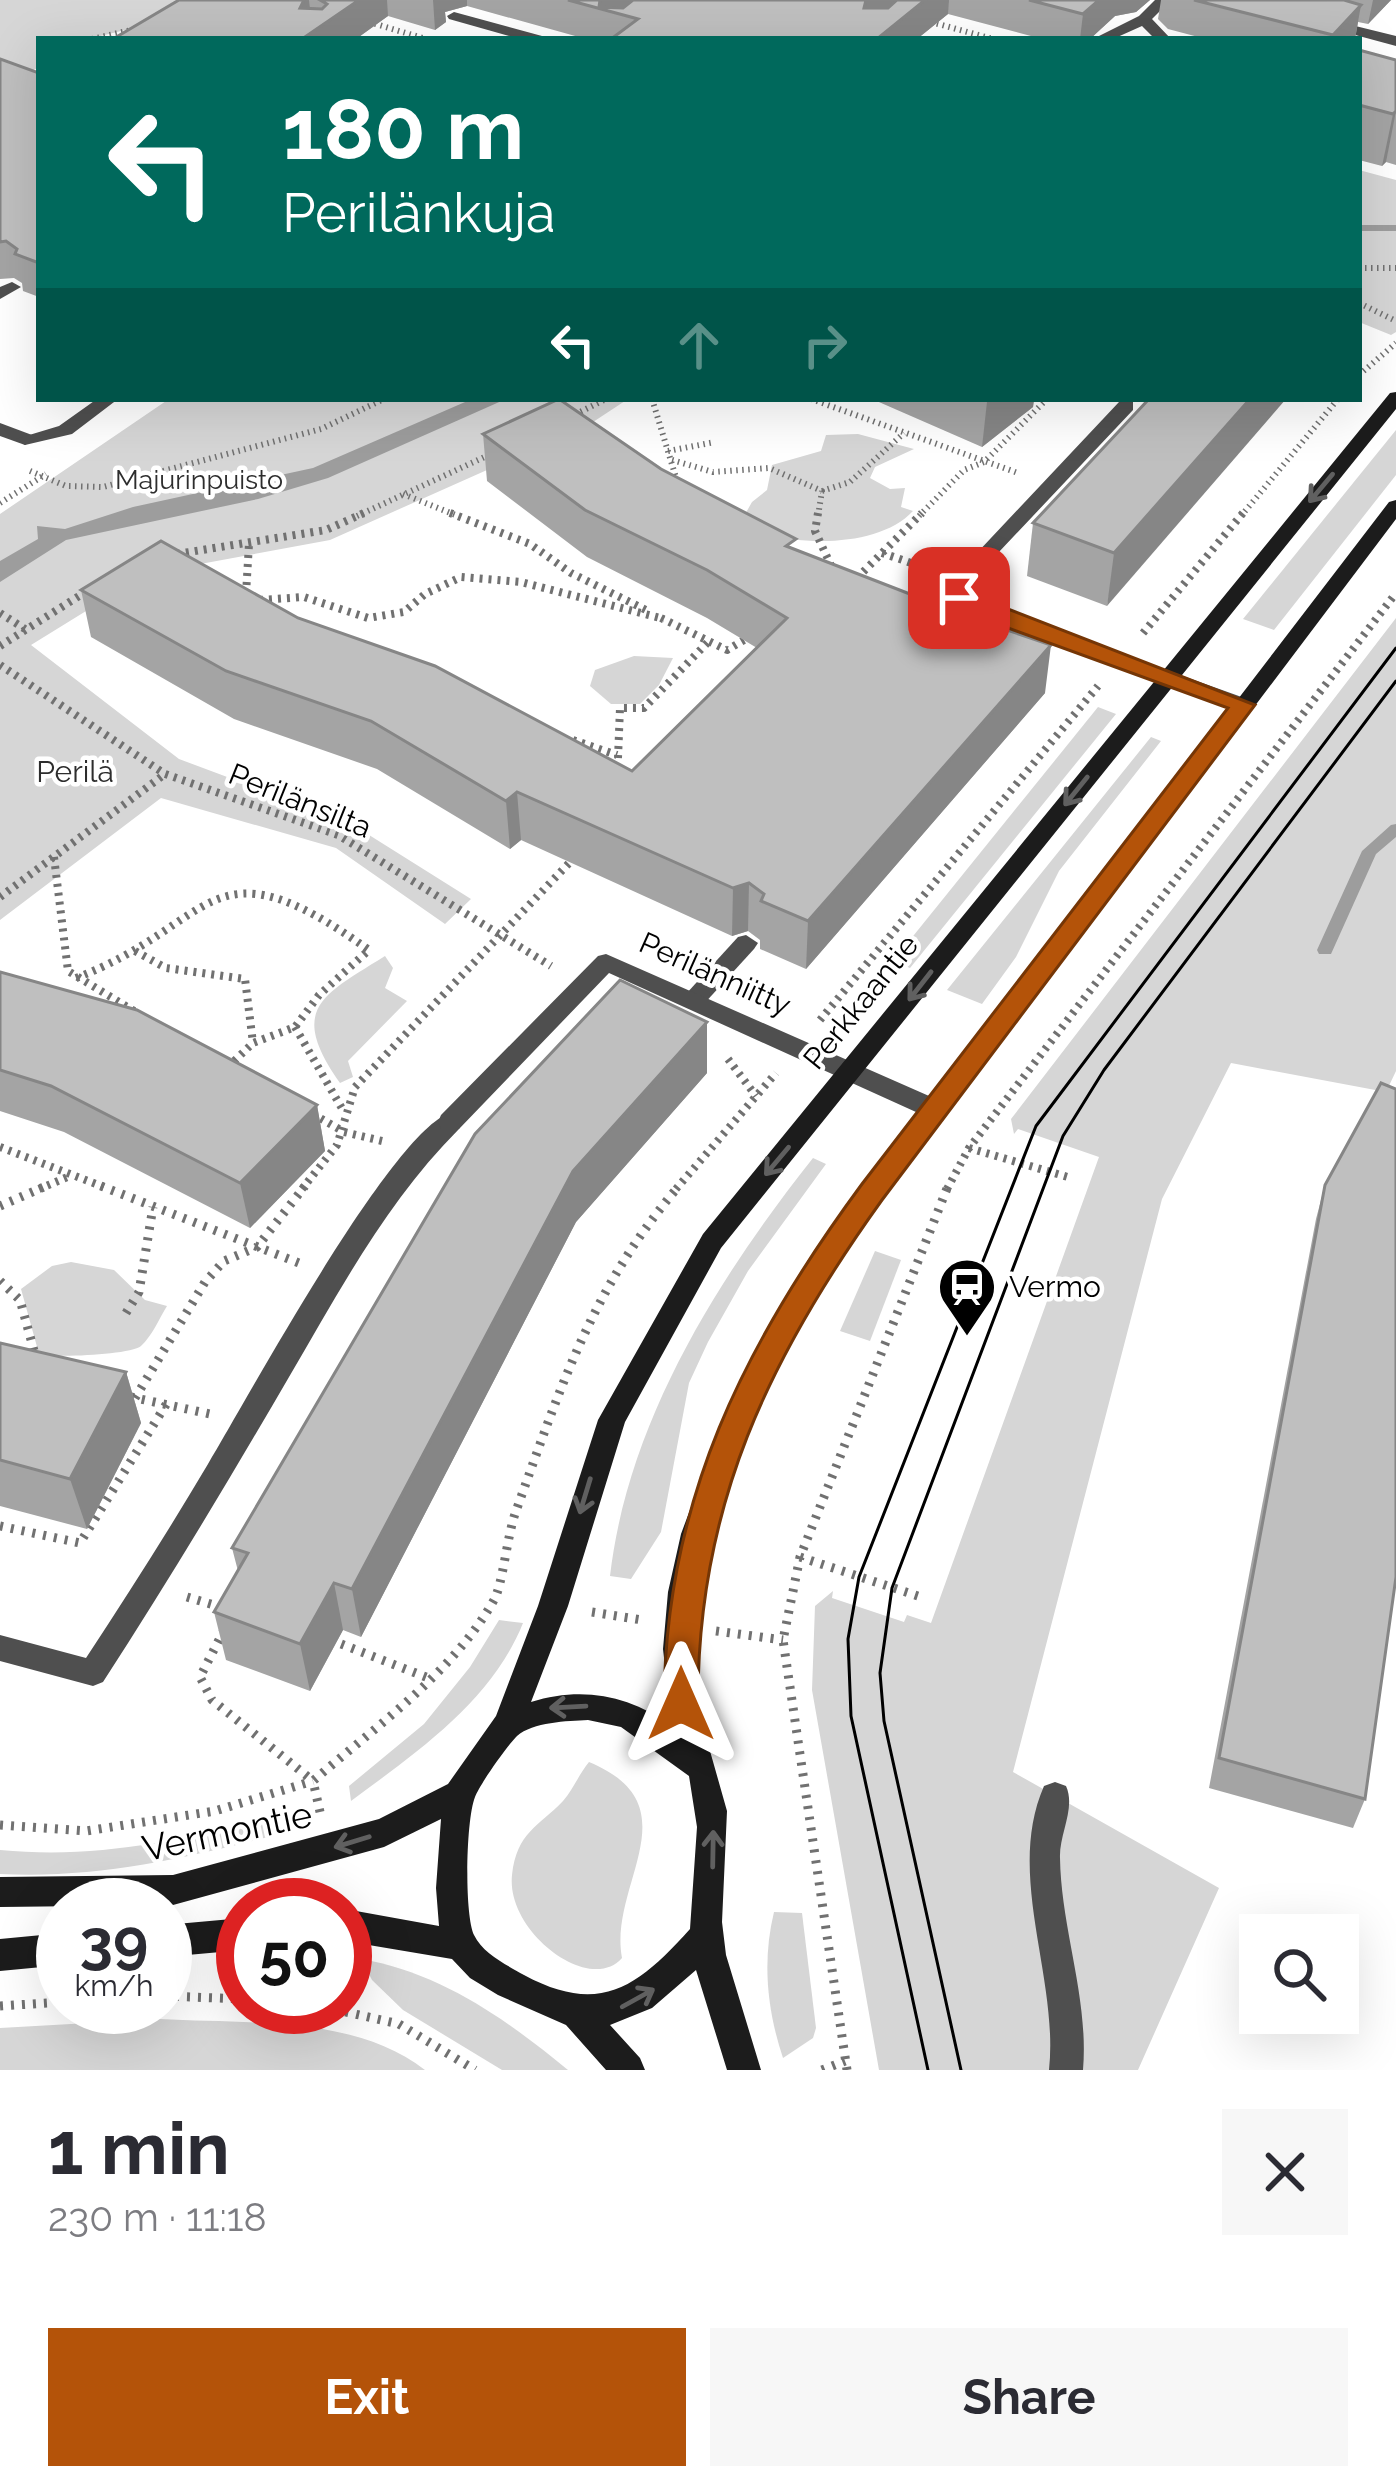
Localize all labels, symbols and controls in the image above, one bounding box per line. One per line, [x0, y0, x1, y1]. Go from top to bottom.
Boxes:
text: 180 m [282, 80, 524, 179]
icon: left [84, 84, 240, 240]
text: Perilänkuja [282, 181, 555, 245]
icon: left [540, 312, 606, 378]
icon: ahead [666, 312, 732, 378]
icon: right [792, 312, 858, 378]
park label: Majurinpuisto [115, 464, 283, 495]
one-way arrow [1309, 471, 1335, 503]
pin [908, 547, 1010, 649]
icon: arrive [926, 565, 992, 631]
park label: Perilä [36, 754, 114, 789]
street label: Perilänsilta [224, 756, 377, 845]
one-way arrow [1063, 775, 1090, 806]
street label: Perilänniitty [634, 925, 796, 1022]
street label: Perkkaantie [796, 928, 925, 1076]
one-way arrow [907, 969, 934, 1001]
one-way arrow [765, 1144, 791, 1176]
station icon: Vermo [936, 1256, 998, 1338]
place label: Vermo [1009, 1269, 1101, 1304]
one-way arrow [573, 1476, 595, 1514]
position arrow [618, 1641, 744, 1767]
one-way arrow [550, 1695, 589, 1718]
street label: Vermontie [138, 1793, 316, 1869]
one-way arrow [702, 1830, 724, 1869]
one-way arrow [334, 1832, 372, 1854]
speed limit sign: 50 [216, 1878, 372, 2034]
text: 39 [80, 1906, 148, 1976]
map controls [1239, 1914, 1359, 2034]
button: search [1239, 1914, 1359, 2034]
text: km/h [74, 1968, 154, 2003]
one-way arrow [620, 1986, 655, 2009]
text: 1 min [48, 2106, 230, 2191]
button: close [1222, 2109, 1348, 2235]
text: 230 m · 11:18 [48, 2194, 267, 2240]
button: Exit [48, 2328, 686, 2466]
button: Share [710, 2328, 1348, 2466]

